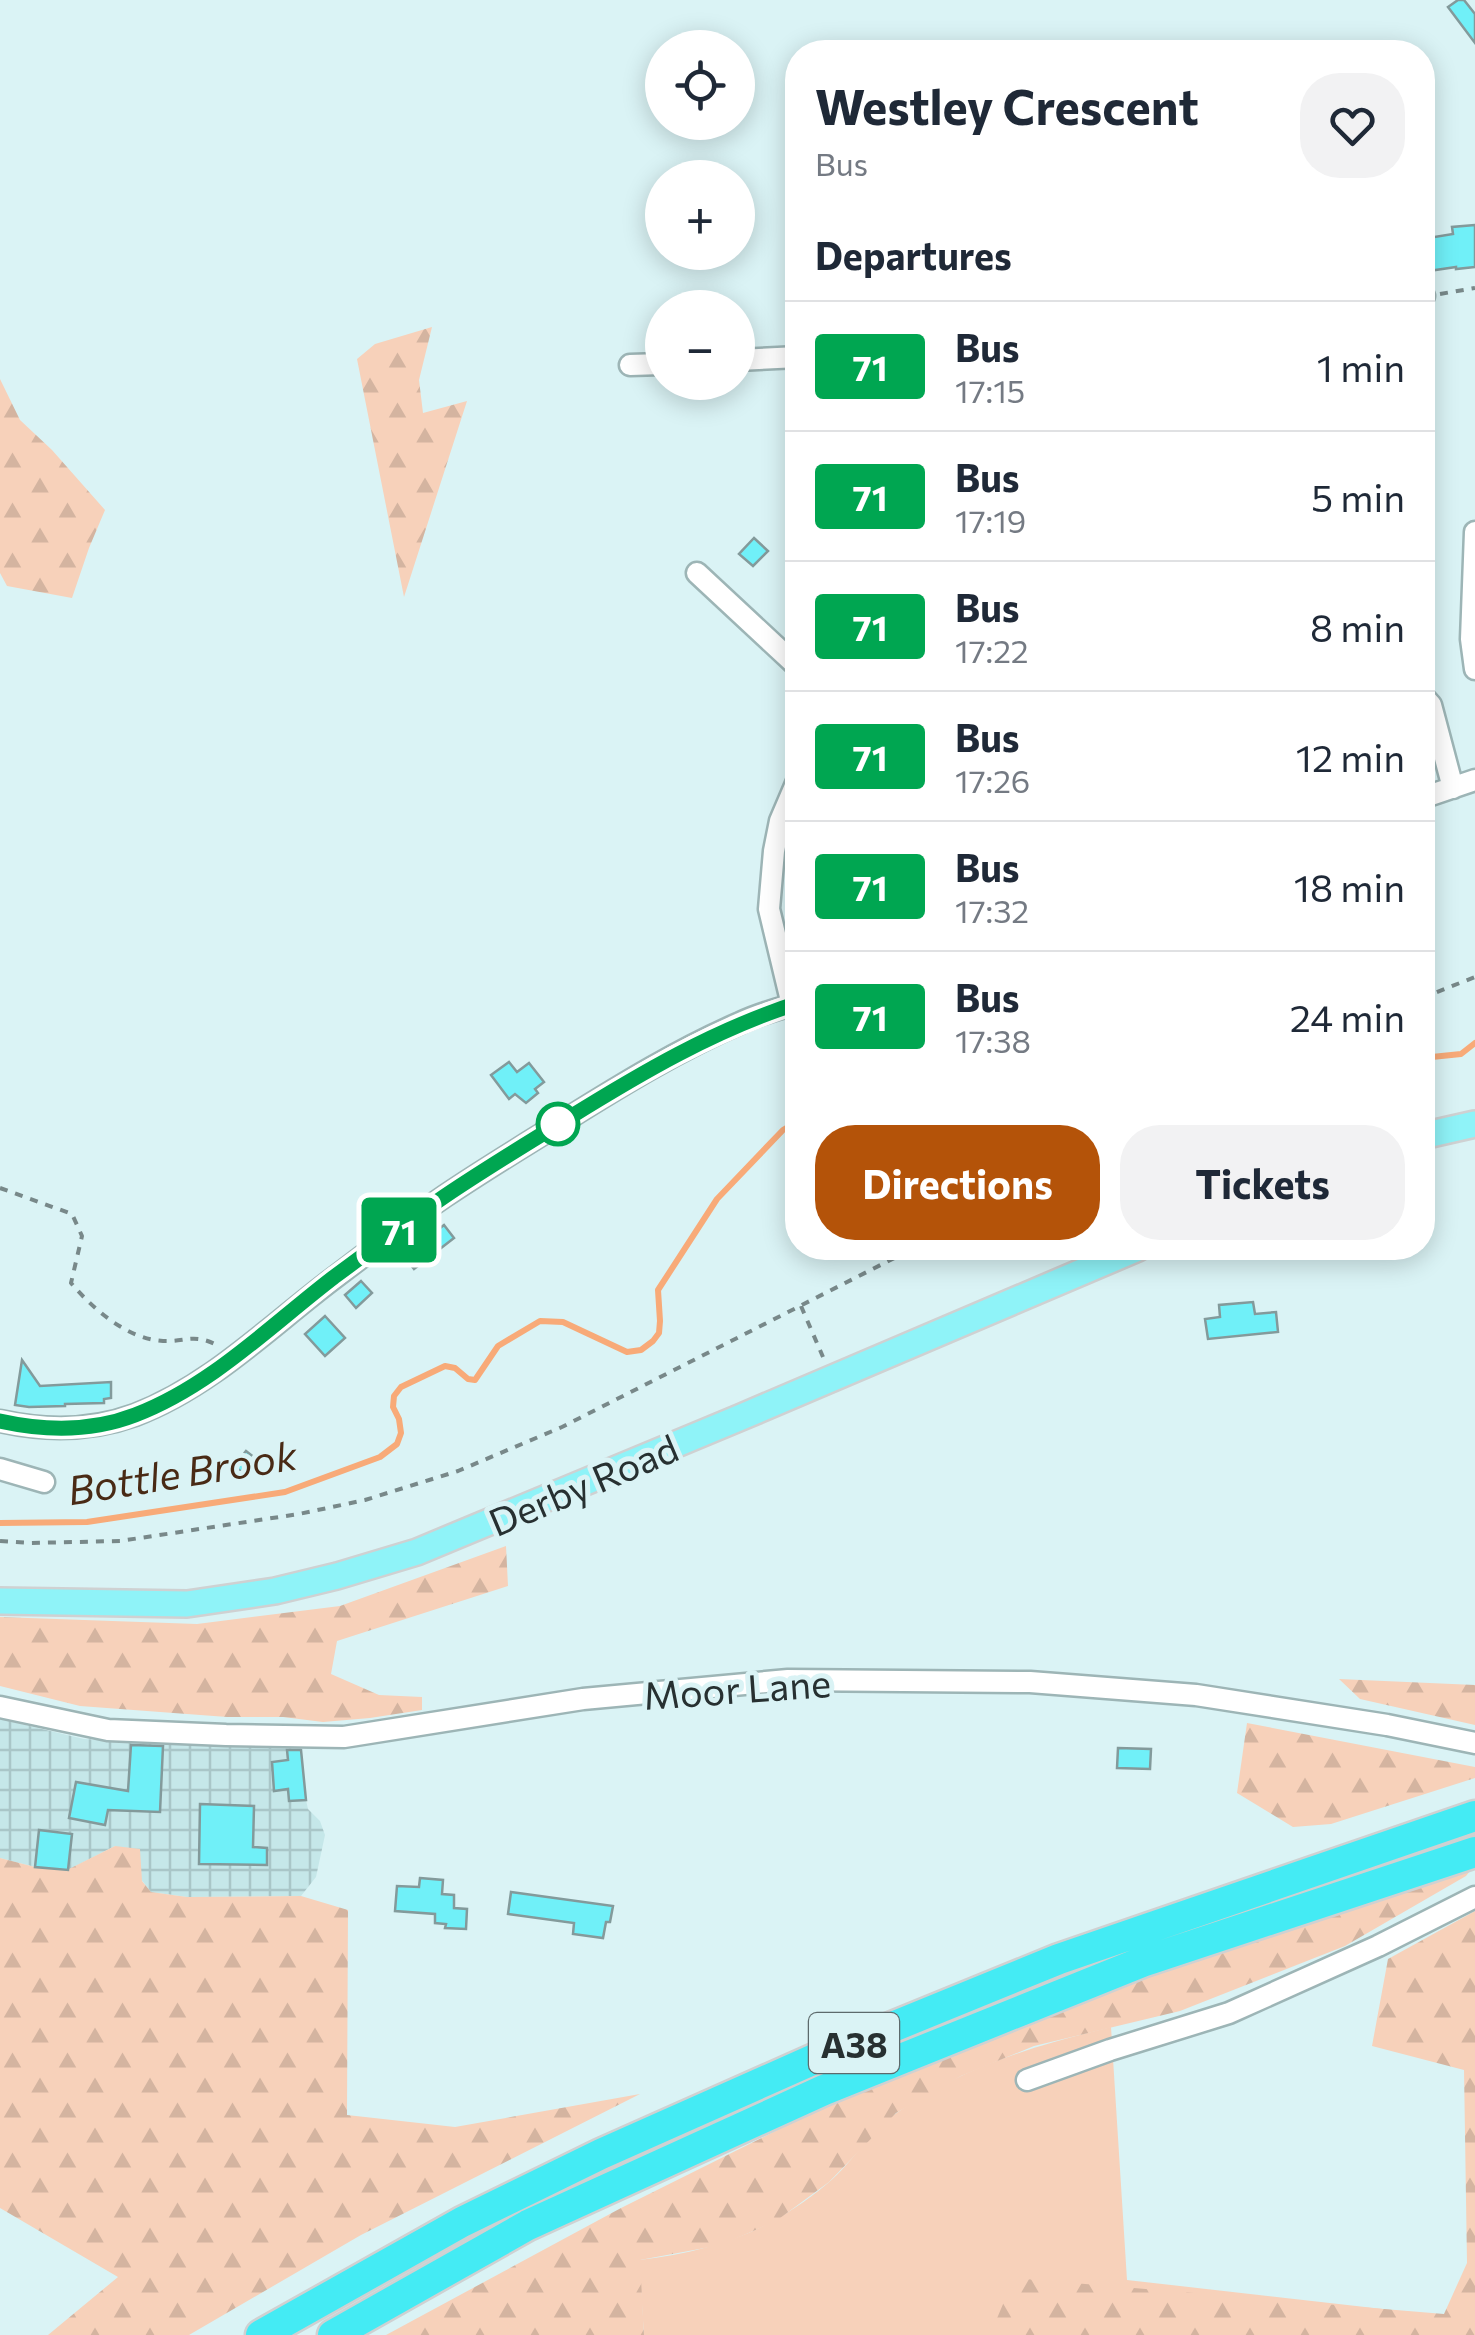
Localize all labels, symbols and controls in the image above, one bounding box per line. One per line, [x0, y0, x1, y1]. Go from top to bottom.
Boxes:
map controls [645, 30, 755, 400]
button: locate [645, 30, 755, 140]
button: heart [1300, 73, 1405, 178]
text: Westley Crescent [815, 76, 1199, 135]
text: Bus [815, 143, 868, 183]
button: + [645, 160, 755, 270]
text: Departures [815, 231, 1012, 278]
button: − [645, 290, 755, 400]
text: Bus [955, 323, 1020, 370]
text: 1 min [1317, 343, 1405, 390]
text: 71 [852, 345, 888, 388]
text: 17:15 [955, 370, 1025, 410]
text: Bus [955, 453, 1020, 500]
text: 5 min [1311, 473, 1405, 520]
text: 71 [852, 475, 888, 518]
text: 17:19 [955, 500, 1026, 540]
text: Bus [955, 583, 1020, 630]
text: 8 min [1310, 603, 1405, 650]
text: 71 [852, 605, 888, 648]
text: 17:22 [955, 630, 1029, 670]
text: Bus [955, 713, 1020, 760]
text: 12 min [1296, 733, 1405, 780]
text: 71 [852, 735, 888, 778]
text: 17:26 [955, 760, 1030, 800]
text: Bus [955, 843, 1020, 890]
text: 18 min [1294, 863, 1405, 910]
text: 71 [852, 865, 888, 908]
text: 17:32 [955, 890, 1029, 930]
text: Bus [955, 973, 1020, 1020]
text: 24 min [1290, 993, 1405, 1040]
text: 71 [852, 995, 888, 1038]
text: 17:38 [955, 1020, 1031, 1060]
unlabelled marker [537, 1103, 579, 1145]
button: Directions [815, 1125, 1100, 1240]
button: Tickets [1120, 1125, 1405, 1240]
line badge: 71 [354, 1198, 444, 1262]
text: 71 [381, 1209, 417, 1252]
street label: Derby Road [481, 1423, 685, 1545]
water label: Bottle Brook [64, 1429, 301, 1513]
street label: Moor Lane [642, 1658, 832, 1718]
road number: A38 [809, 2013, 899, 2073]

